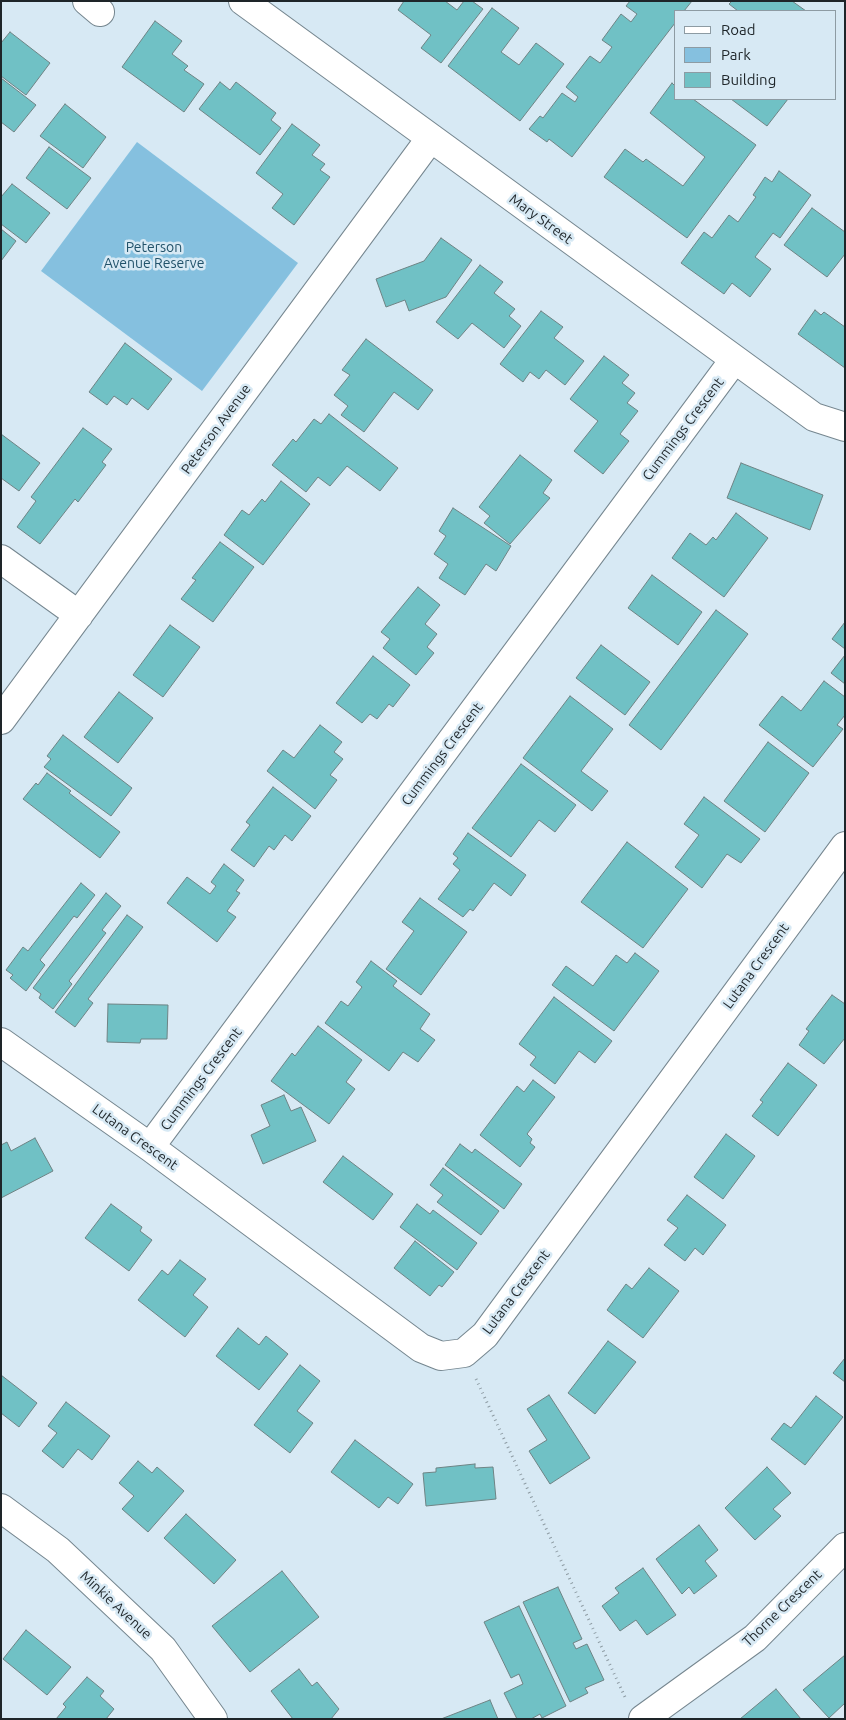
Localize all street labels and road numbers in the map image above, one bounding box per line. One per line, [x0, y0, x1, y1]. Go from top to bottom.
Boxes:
street label: Mary Street [506, 190, 576, 248]
street label: Cummings Crescent [639, 374, 727, 484]
street label: Peterson Avenue [178, 381, 254, 477]
street label: Cummings Crescent [398, 699, 486, 809]
street label: Lutana Crescent [719, 920, 793, 1012]
street label: Cummings Crescent [157, 1024, 245, 1134]
street label: Lutana Crescent [89, 1100, 181, 1174]
street label: Lutana Crescent [479, 1246, 553, 1338]
street label: Thorne Crescent [739, 1566, 825, 1650]
street label: Minkie Avenue [77, 1567, 155, 1643]

